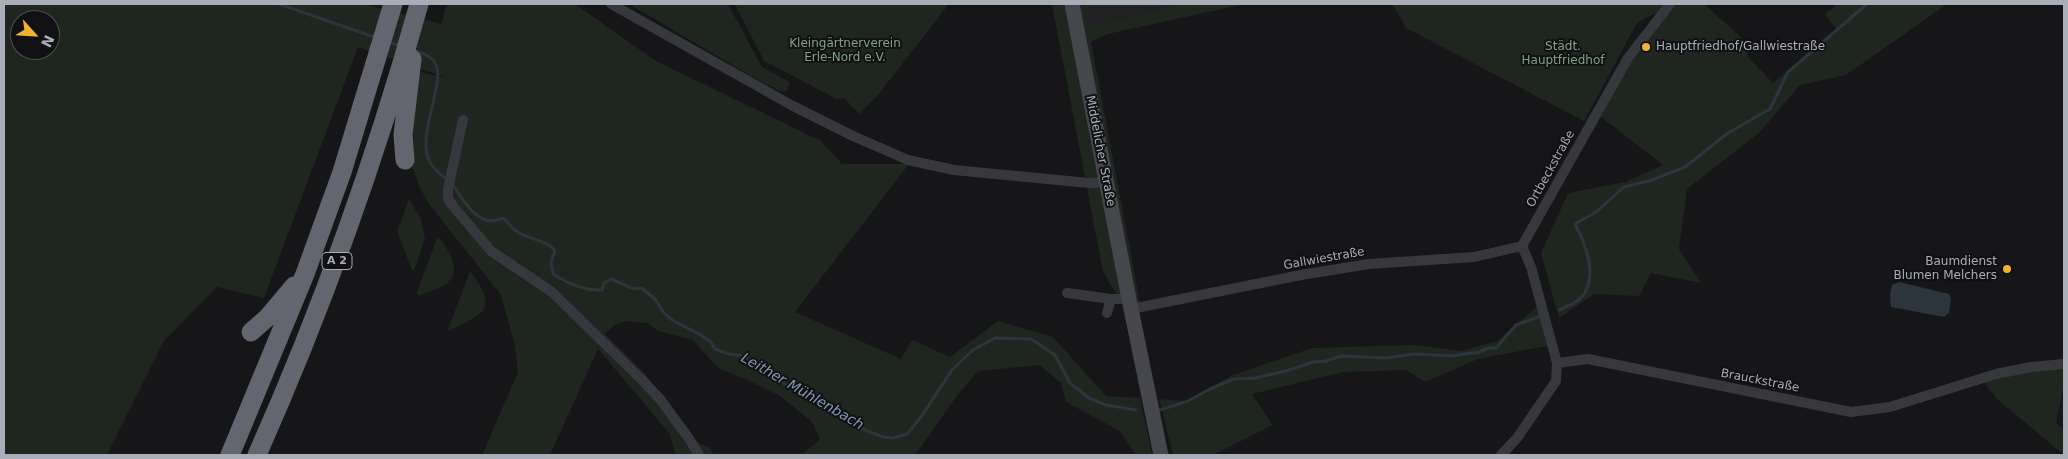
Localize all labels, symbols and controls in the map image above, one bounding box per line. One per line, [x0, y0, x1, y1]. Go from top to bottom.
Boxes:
north arrow [10, 10, 60, 60]
text: N [38, 32, 57, 50]
park label: Kleingärtnerverein Erle-Nord e.V. [789, 37, 901, 65]
park label: Städt. Hauptfriedhof [1522, 40, 1604, 68]
place label: Hauptfriedhof/Gallwiestraße [1656, 40, 1825, 54]
marker: Hauptfriedhof/Gallwiestraße [1640, 41, 1652, 53]
street label: Middelicher Straße [1082, 94, 1118, 208]
street label: Ortbeckstraße [1524, 128, 1578, 210]
street label: Gallwiestraße [1282, 245, 1366, 273]
road number: A 2 [322, 252, 352, 270]
place label: Baumdienst Blumen Melchers [1893, 255, 1997, 283]
marker: Baumdienst Blumen Melchers [2001, 263, 2013, 275]
water label: Leither Mühlenbach [738, 350, 866, 434]
street label: Brauckstraße [1719, 366, 1801, 396]

